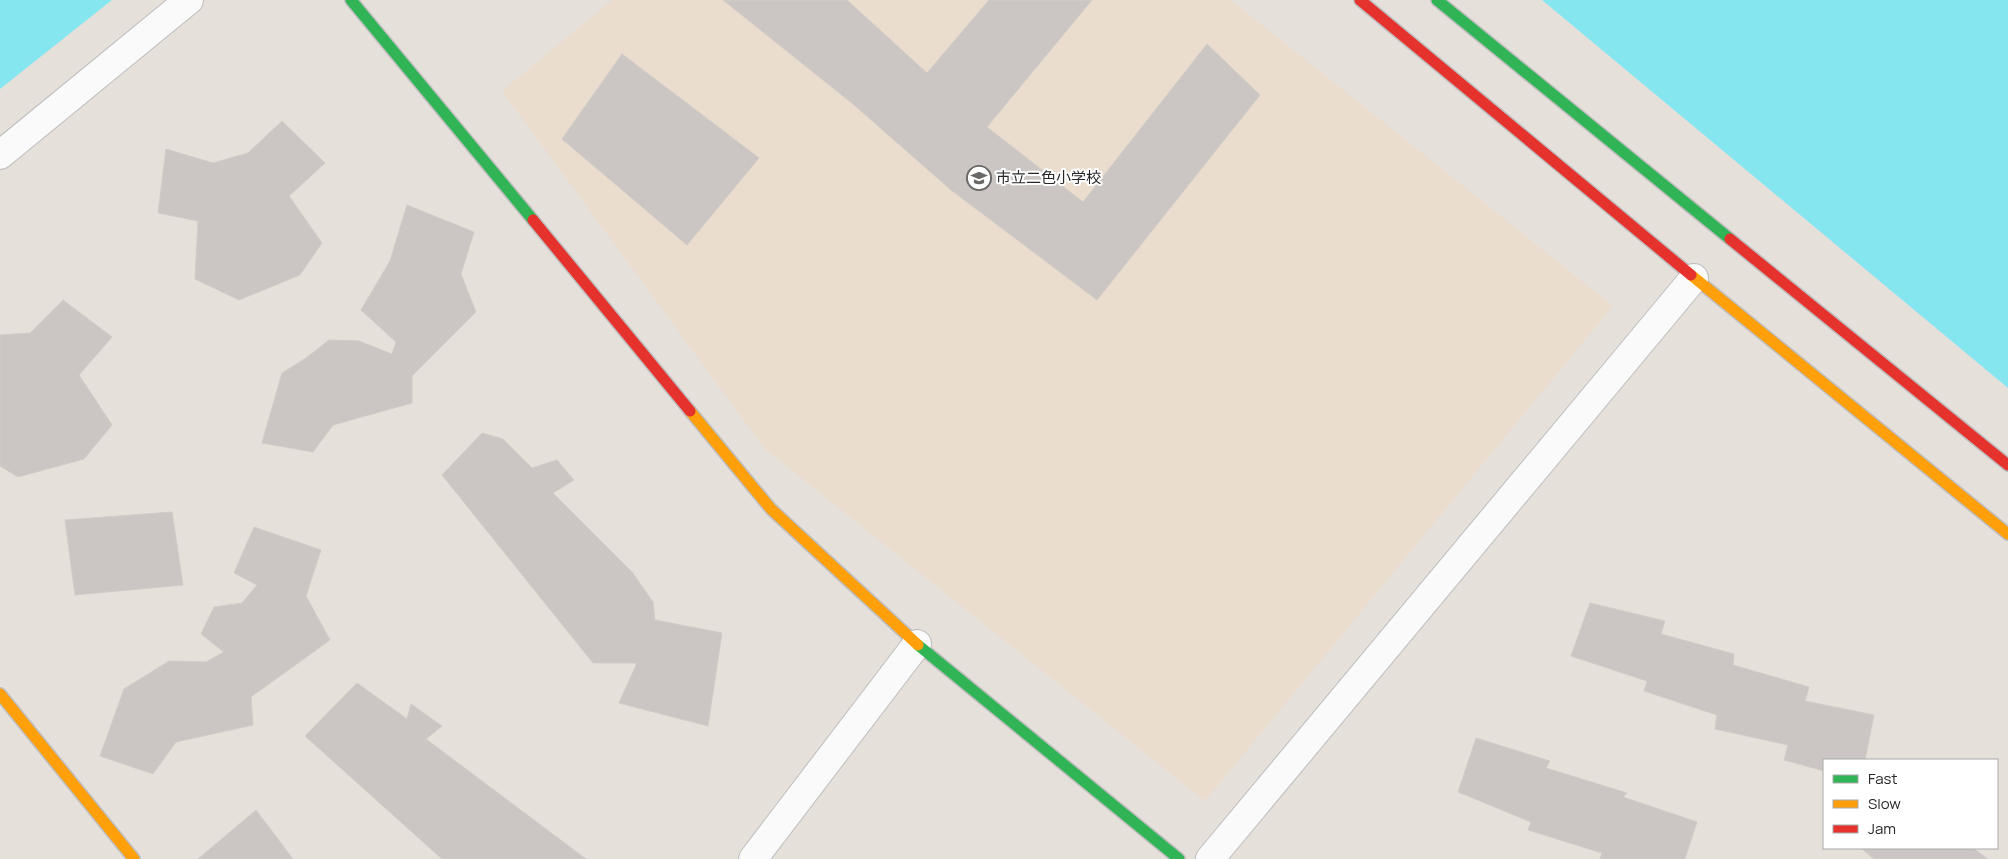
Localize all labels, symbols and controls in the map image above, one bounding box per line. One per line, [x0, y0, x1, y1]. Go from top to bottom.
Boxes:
school or university icon: 市立二色小学校 [966, 165, 992, 191]
place label: 市立二色小学校 [996, 167, 1101, 188]
legend [1823, 759, 1998, 849]
text: Fast [1868, 768, 1897, 789]
text: Slow [1868, 793, 1901, 814]
text: Jam [1868, 818, 1896, 839]

